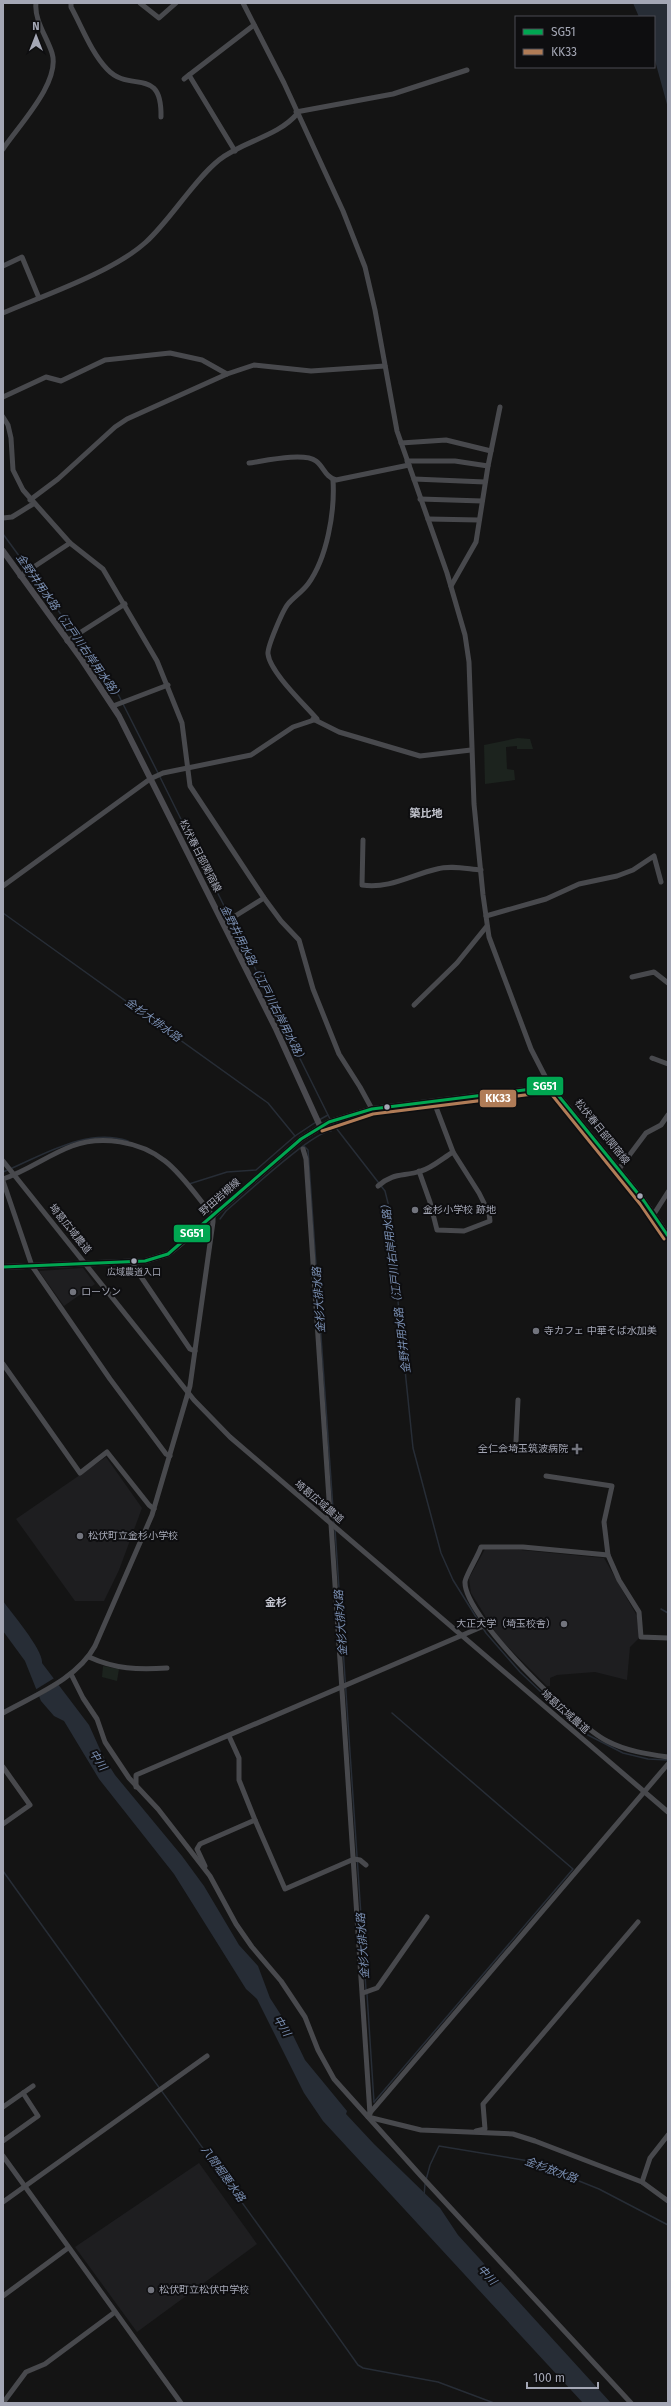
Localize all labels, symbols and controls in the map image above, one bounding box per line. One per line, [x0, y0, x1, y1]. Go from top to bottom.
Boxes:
north arrow [16, 16, 56, 56]
legend [515, 16, 655, 68]
text: N [32, 20, 40, 33]
text: SG51 [551, 25, 576, 39]
text: KK33 [551, 45, 577, 59]
water label: 金野井用水路（江戸川右岸用水路） [13, 551, 125, 703]
district label: 築比地 [410, 807, 443, 820]
street label: 松伏春日部関宿線 [176, 818, 224, 894]
water label: 金野井用水路（江戸川右岸用水路） [217, 903, 309, 1065]
water label: 金杉大排水路 [122, 995, 184, 1045]
line badge: SG51 [526, 1076, 564, 1096]
text: SG51 [533, 1080, 557, 1093]
line badge: KK33 [479, 1089, 517, 1108]
text: KK33 [485, 1092, 511, 1105]
street label: 松伏春日部関宿線 [572, 1097, 632, 1167]
unlabelled marker [382, 1102, 392, 1112]
street label: 野田岩槻線 [197, 1176, 243, 1218]
unlabelled marker [635, 1191, 645, 1201]
water label: 金野井用水路（江戸川右岸用水路） [379, 1198, 413, 1374]
street label: 埼葛広域農道 [46, 1202, 94, 1256]
place label: 金杉小学校 跡地 [423, 1204, 497, 1216]
marker: 金杉小学校 跡地 [410, 1205, 420, 1215]
line badge: SG51 [173, 1224, 211, 1243]
text: SG51 [180, 1227, 204, 1240]
marker: 広域農道入口 [129, 1256, 139, 1266]
water label: 金杉大排水路 [310, 1266, 328, 1333]
place label: 広域農道入口 [107, 1267, 161, 1277]
place label: ローソン [81, 1286, 121, 1298]
marker: ローソン [68, 1287, 78, 1297]
place label: 寺カフェ 中華そば水加美 [544, 1325, 657, 1337]
marker: 寺カフェ 中華そば水加美 [531, 1326, 541, 1336]
place label: 全仁会埼玉筑波病院 [478, 1443, 568, 1455]
marker: 全仁会埼玉筑波病院 [571, 1443, 583, 1455]
street label: 埼葛広域農道 [292, 1478, 346, 1526]
place label: 松伏町立金杉小学校 [88, 1530, 178, 1542]
marker: 松伏町立金杉小学校 [75, 1531, 85, 1541]
water label: 金杉大排水路 [332, 1589, 350, 1656]
district label: 金杉 [265, 1596, 287, 1609]
place label: 大正大学（埼玉校舎） [456, 1618, 556, 1630]
marker: 大正大学（埼玉校舎） [559, 1619, 569, 1629]
street label: 埼葛広域農道 [538, 1688, 592, 1736]
water label: 中川 [86, 1747, 110, 1774]
water label: 金杉大排水路 [354, 1912, 372, 1979]
water label: 中川 [271, 2013, 294, 2040]
water label: 八間堀悪水路 [198, 2143, 248, 2205]
water label: 金杉放水路 [523, 2154, 580, 2186]
water label: 中川 [475, 2263, 500, 2288]
place label: 松伏町立松伏中学校 [159, 2284, 249, 2296]
marker: 松伏町立松伏中学校 [146, 2285, 156, 2295]
scale bar [527, 2364, 598, 2390]
text: 100 m [533, 2371, 565, 2385]

